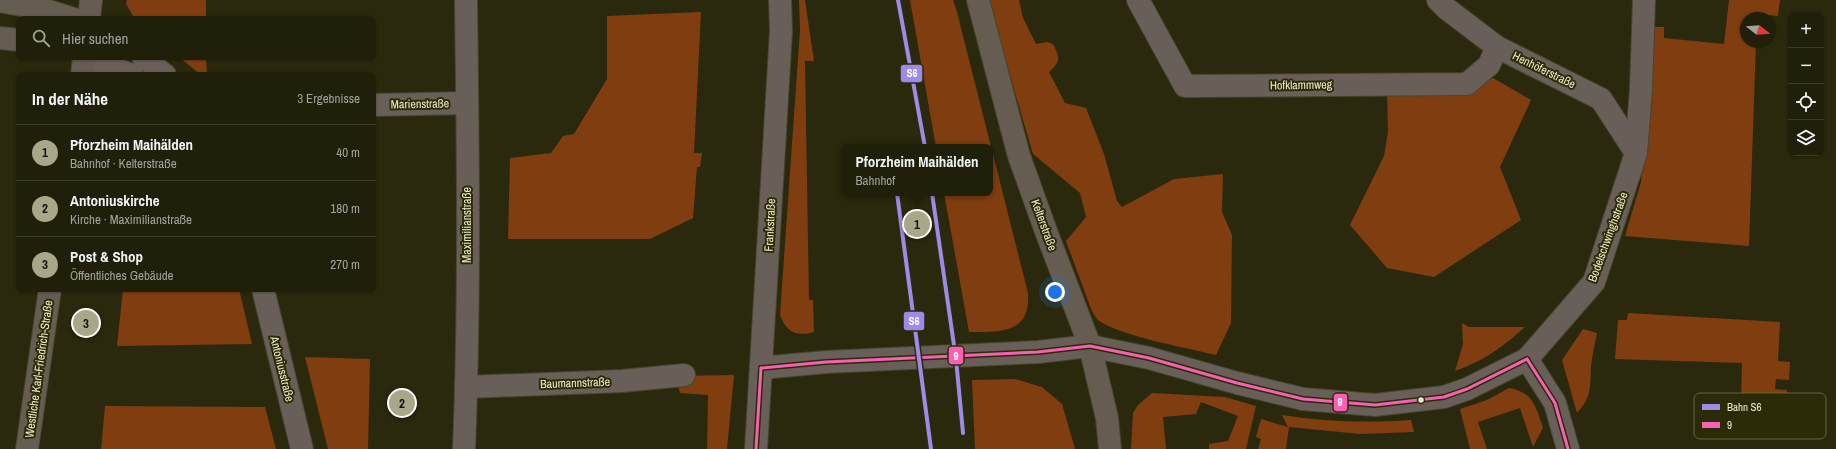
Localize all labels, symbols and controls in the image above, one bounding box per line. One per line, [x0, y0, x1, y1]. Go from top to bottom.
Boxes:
north arrow [1740, 12, 1776, 48]
map controls [1788, 12, 1824, 156]
button: + [1788, 12, 1824, 48]
search box [16, 16, 376, 60]
icon: search [30, 27, 52, 49]
text: Hier suchen [62, 28, 128, 49]
street label: Henhöferstraße [1510, 48, 1578, 92]
button: − [1788, 48, 1824, 84]
line badge: S6 [900, 64, 923, 83]
text: S6 [906, 66, 918, 80]
street label: Hofklammweg [1270, 76, 1333, 94]
button: locate [1788, 84, 1824, 120]
text: In der Nähe [32, 87, 108, 110]
text: 3 Ergebnisse [297, 90, 360, 107]
street label: Marienstraße [391, 95, 449, 113]
button: layers [1788, 120, 1824, 156]
text: Pforzheim Maihälden [70, 134, 193, 155]
text: 1 [42, 144, 48, 161]
text: 40 m [336, 144, 360, 161]
popup [841, 144, 993, 196]
text: Pforzheim Maihälden [855, 151, 979, 172]
text: Bahnhof · Kelterstraße [70, 155, 177, 172]
text: Bahnhof [855, 172, 895, 189]
street label: Maximilianstraße [459, 187, 475, 263]
text: Antoniuskirche [70, 190, 160, 211]
street label: Bodelschwinghstraße [1584, 190, 1632, 284]
street label: Kelterstraße [1027, 197, 1061, 253]
street label: Frankstraße [761, 198, 779, 252]
text: 2 [42, 200, 48, 217]
text: 180 m [330, 200, 360, 217]
pin: 1 [904, 209, 930, 239]
text: Kirche · Maximilianstraße [70, 211, 192, 228]
text: Post & Shop [70, 246, 143, 267]
text: 3 [42, 256, 48, 273]
text: 270 m [330, 256, 360, 273]
text: Öffentliches Gebäude [70, 267, 174, 284]
your location [1045, 282, 1065, 302]
street label: Westliche Karl-Friedrich-Straße [21, 299, 57, 439]
pin: 3 [73, 308, 99, 338]
line badge: S6 [903, 311, 925, 331]
text: S6 [908, 314, 920, 328]
street label: Antoniusstraße [266, 334, 298, 403]
line badge: 9 [948, 346, 964, 365]
text: 9 [953, 349, 959, 363]
street label: Baumannstraße [540, 374, 610, 392]
pin: 2 [389, 388, 415, 418]
line badge: 9 [1333, 393, 1348, 412]
legend [1694, 393, 1826, 439]
text: 9 [1337, 395, 1343, 409]
unlabelled marker [1416, 395, 1426, 405]
text: Bahn S6 [1727, 400, 1762, 414]
text: 9 [1727, 418, 1732, 432]

